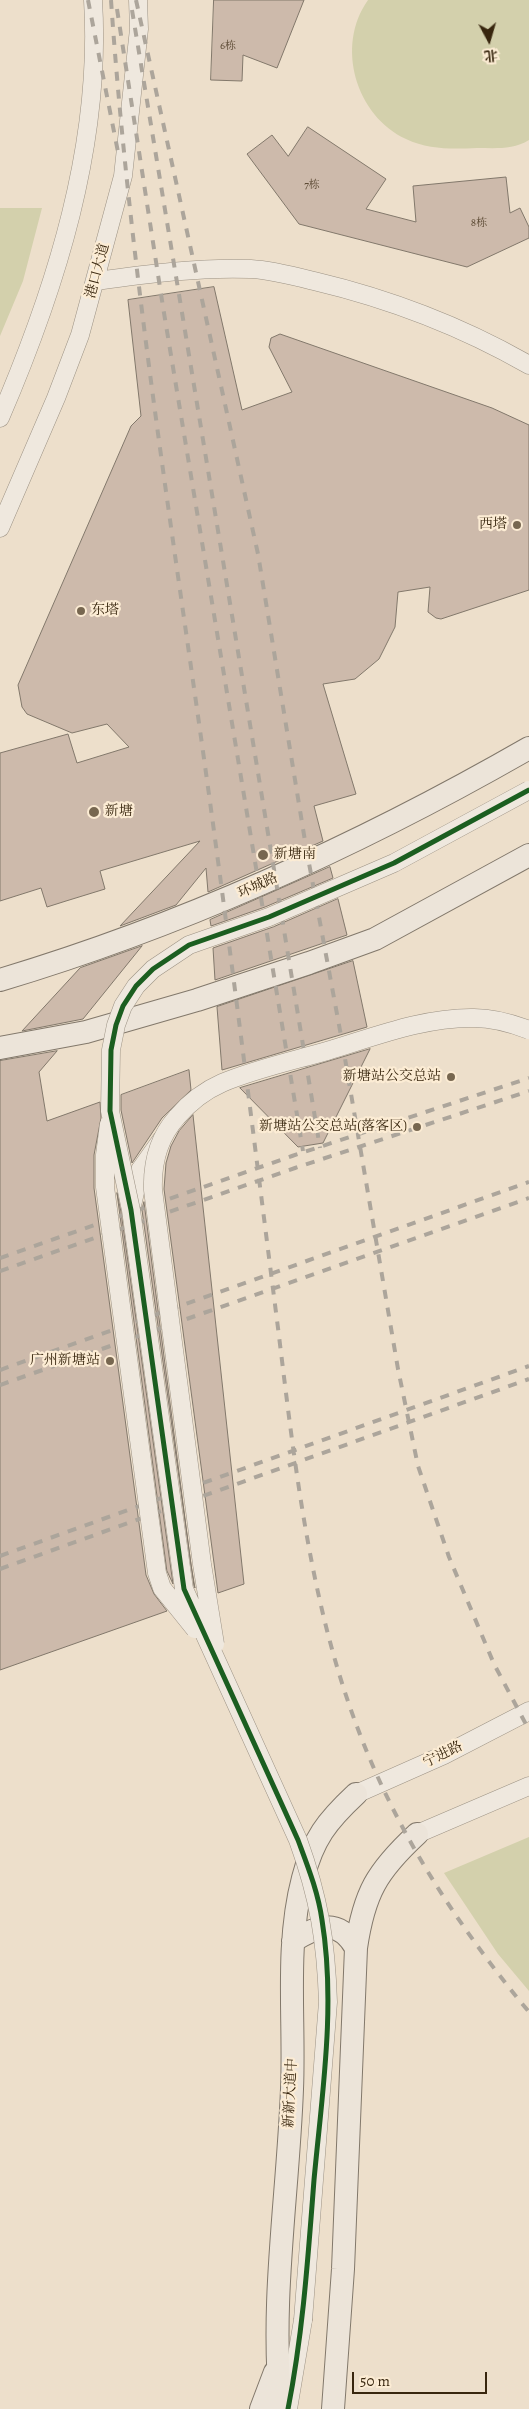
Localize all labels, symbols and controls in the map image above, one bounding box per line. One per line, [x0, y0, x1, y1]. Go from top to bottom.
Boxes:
north arrow [464, 15, 514, 65]
house number: 6栋 [220, 39, 236, 53]
text: 北 [483, 45, 499, 66]
house number: 7栋 [304, 178, 320, 192]
house number: 8栋 [471, 216, 487, 230]
street label: 港口大道 [83, 242, 113, 300]
place label: 西塔 [479, 517, 507, 533]
marker: 西塔 [511, 519, 523, 531]
place label: 东塔 [91, 603, 119, 619]
marker: 东塔 [75, 605, 87, 617]
place label: 新塘 [105, 804, 133, 820]
marker: 新塘 [87, 805, 101, 819]
place label: 新塘南 [274, 847, 316, 863]
marker: 新塘南 [256, 848, 270, 862]
street label: 环城路 [235, 870, 281, 902]
place label: 新塘站公交总站 [343, 1069, 441, 1085]
marker: 新塘站公交总站 [445, 1071, 457, 1083]
place label: 新塘站公交总站(落客区) [259, 1119, 407, 1135]
marker: 新塘站公交总站(落客区) [411, 1121, 423, 1133]
place label: 广州新塘站 [30, 1353, 100, 1369]
marker: 广州新塘站 [104, 1355, 116, 1367]
street label: 宁进路 [420, 1738, 466, 1772]
street label: 新新大道中 [281, 2058, 301, 2128]
scale bar [354, 2362, 489, 2394]
text: 50 m [360, 2371, 390, 2391]

